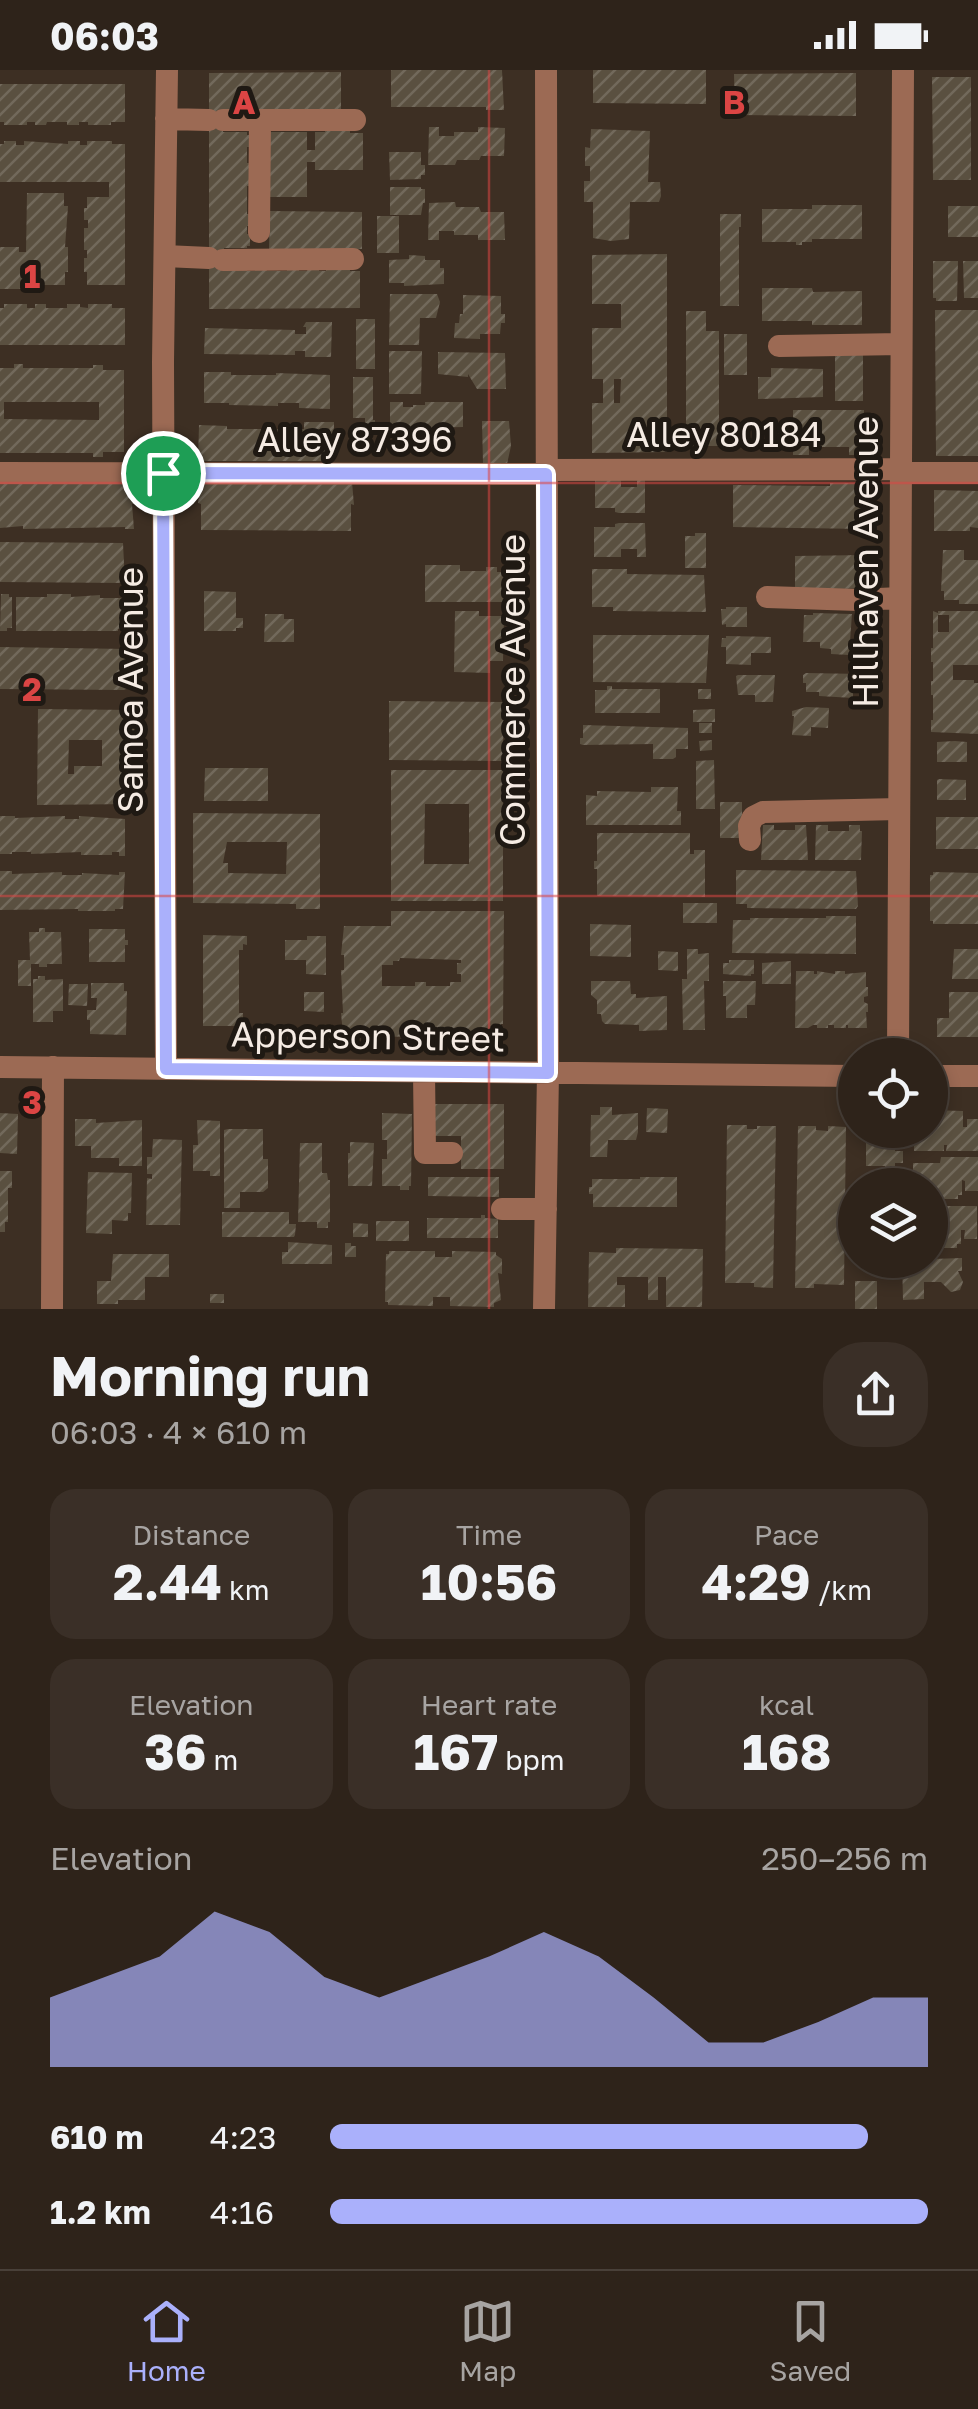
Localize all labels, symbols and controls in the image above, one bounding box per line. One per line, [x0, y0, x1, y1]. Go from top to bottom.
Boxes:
text: 06:03 [50, 13, 159, 58]
text: A [233, 83, 256, 121]
text: B [723, 83, 745, 121]
text: 1 [24, 257, 40, 295]
street label: Alley 80184 [626, 413, 822, 455]
street label: Hillhaven Avenue [844, 416, 886, 708]
street label: Alley 87396 [257, 418, 453, 460]
pin [121, 431, 206, 516]
icon: arrive [136, 446, 191, 501]
street label: Commerce Avenue [491, 534, 533, 846]
street label: Samoa Avenue [109, 567, 151, 813]
text: 2 [22, 670, 42, 708]
street label: Apperson Street [231, 1013, 505, 1059]
map controls [838, 1038, 948, 1278]
button: locate [838, 1038, 948, 1148]
text: 3 [22, 1083, 42, 1121]
button: layers [838, 1168, 948, 1278]
text: Morning run [50, 1342, 370, 1408]
button: share [823, 1342, 928, 1447]
text: 06:03 · 4 × 610 m [50, 1413, 307, 1451]
text: Distance [132, 1518, 250, 1551]
text: Time [456, 1518, 522, 1551]
text: Pace [754, 1518, 819, 1551]
text: 2.44 [113, 1551, 222, 1611]
text: 10:56 [421, 1551, 557, 1611]
text: 4:29 [701, 1551, 811, 1611]
text: km [222, 1573, 270, 1606]
text: /km [811, 1573, 872, 1606]
text: Elevation [129, 1688, 254, 1721]
text: Heart rate [421, 1688, 557, 1721]
text: kcal [759, 1688, 814, 1721]
text: 36 [144, 1721, 207, 1781]
text: 167 [414, 1721, 498, 1781]
text: 168 [742, 1721, 831, 1781]
text: m [207, 1743, 238, 1776]
text: bpm [498, 1743, 564, 1776]
text: Elevation [50, 1839, 192, 1877]
text: 250–256 m [761, 1839, 928, 1877]
text: 610 m [50, 2118, 144, 2156]
text: 4:23 [210, 2118, 276, 2156]
text: 1.2 km [50, 2193, 151, 2231]
text: 4:16 [210, 2193, 274, 2231]
tab: Home [127, 2294, 206, 2387]
tab: Map [459, 2294, 516, 2387]
tab: Saved [770, 2294, 851, 2387]

